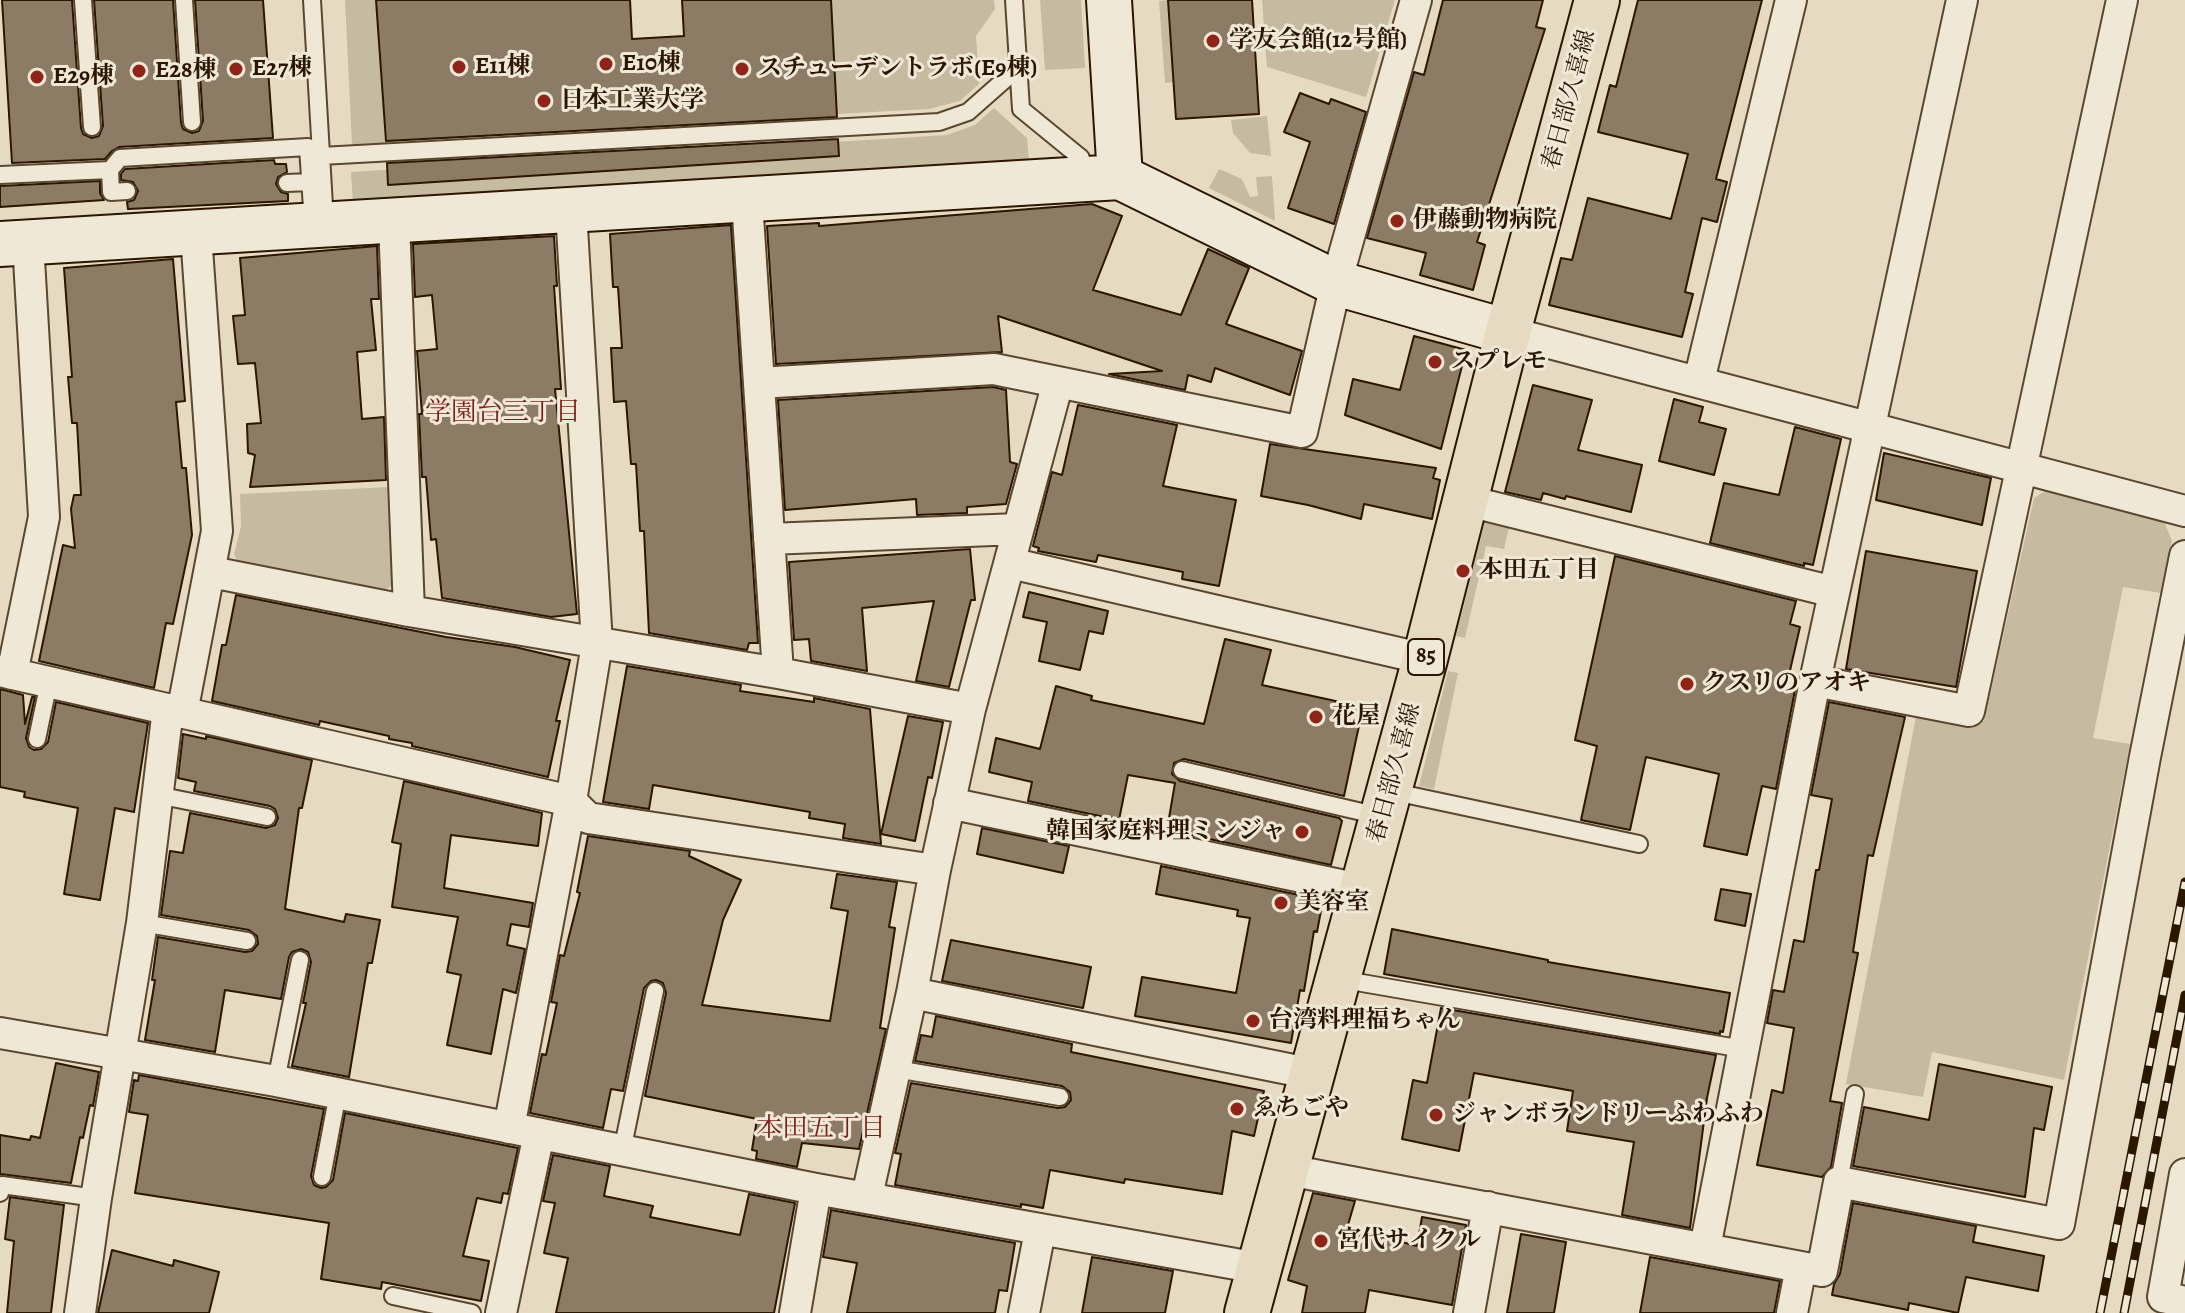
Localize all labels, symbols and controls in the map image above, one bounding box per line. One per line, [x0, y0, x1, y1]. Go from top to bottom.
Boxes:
place label: 学友会館(12号館) [1229, 27, 1407, 55]
street label: 春日部久喜線 [1537, 27, 1603, 173]
marker: 学友会館(12号館) [1204, 32, 1222, 50]
place label: E10棟 [622, 50, 681, 78]
place label: E11棟 [475, 53, 530, 81]
place label: E27棟 [252, 55, 312, 83]
marker: E10棟 [597, 55, 615, 73]
place label: スチューデントラボ(E9棟) [758, 55, 1037, 83]
place label: E28棟 [155, 57, 216, 85]
marker: E11棟 [450, 58, 468, 76]
marker: E27棟 [227, 60, 245, 78]
marker: スチューデントラボ(E9棟) [733, 60, 751, 78]
marker: E28棟 [130, 62, 148, 80]
place label: E29棟 [53, 63, 114, 91]
marker: E29棟 [28, 68, 46, 86]
place label: 日本工業大学 [560, 87, 704, 115]
marker: 日本工業大学 [535, 92, 553, 110]
place label: 伊藤動物病院 [1413, 207, 1557, 235]
marker: 伊藤動物病院 [1388, 212, 1406, 230]
place label: スプレモ [1451, 348, 1547, 376]
marker: スプレモ [1426, 353, 1444, 371]
district label: 学園台三丁目 [425, 398, 581, 430]
place label: 本田五丁目 [1479, 557, 1599, 585]
marker: 本田五丁目 [1454, 562, 1472, 580]
road number: 85 [1408, 639, 1444, 675]
place label: クスリのアオキ [1703, 670, 1871, 698]
marker: クスリのアオキ [1678, 675, 1696, 693]
street label: 春日部久喜線 [1362, 700, 1428, 846]
place label: 花屋 [1332, 703, 1380, 731]
marker: 花屋 [1307, 708, 1325, 726]
place label: 韓国家庭料理ミンジャ [1046, 818, 1286, 846]
marker: 韓国家庭料理ミンジャ [1293, 823, 1311, 841]
place label: 美容室 [1297, 889, 1369, 917]
marker: 美容室 [1272, 894, 1290, 912]
place label: 台湾料理福ちゃん [1269, 1007, 1461, 1035]
marker: 台湾料理福ちゃん [1244, 1012, 1262, 1030]
place label: ゑちごや [1253, 1095, 1349, 1123]
marker: ゑちごや [1228, 1100, 1246, 1118]
place label: ジャンボランドリーふわふわ [1452, 1101, 1764, 1129]
marker: ジャンボランドリーふわふわ [1427, 1106, 1445, 1124]
district label: 本田五丁目 [756, 1114, 886, 1146]
place label: 宮代サイクル [1337, 1227, 1481, 1255]
marker: 宮代サイクル [1312, 1232, 1330, 1250]

